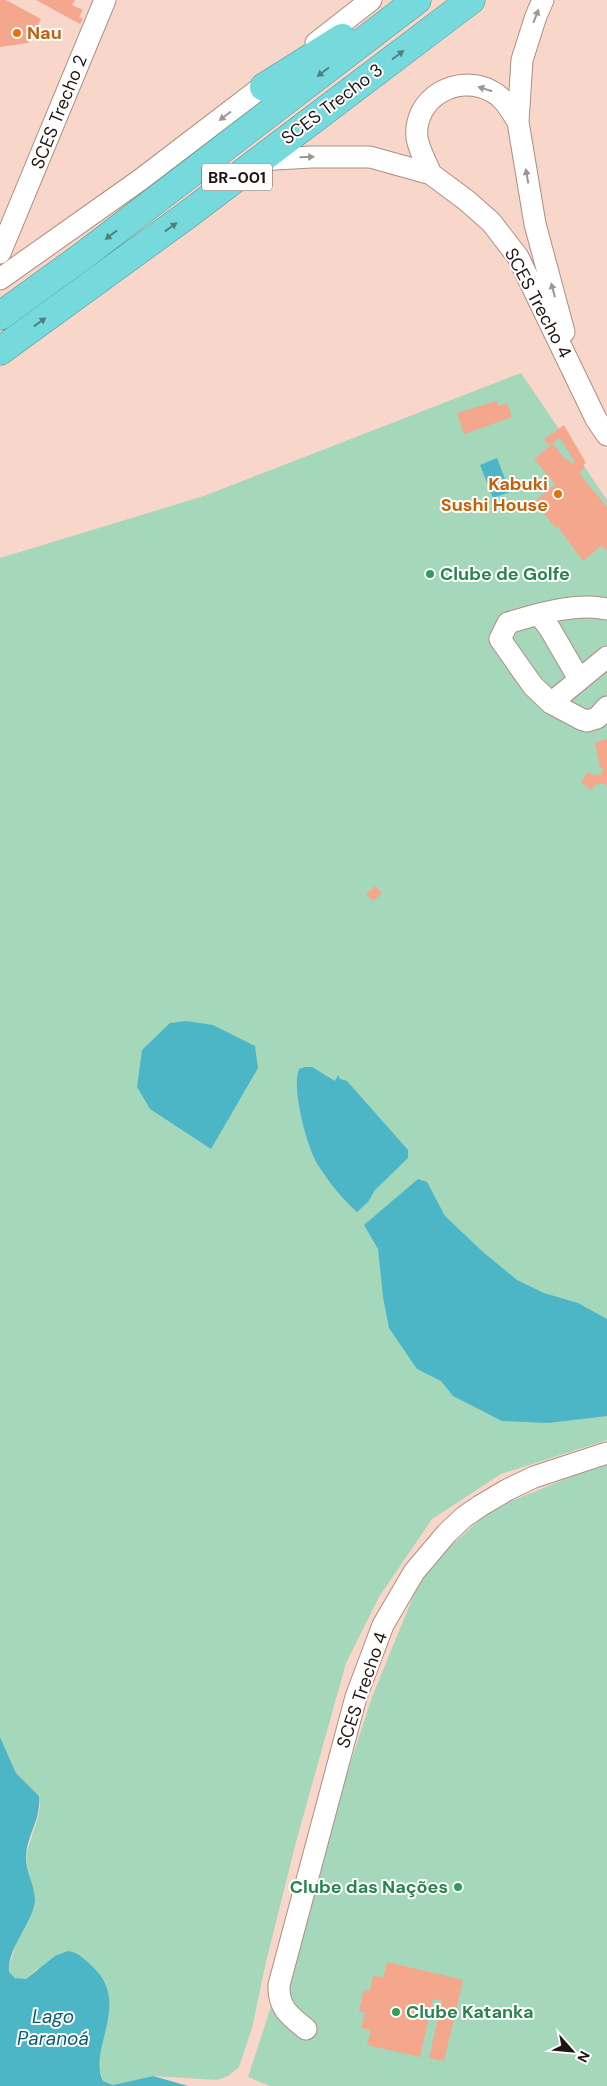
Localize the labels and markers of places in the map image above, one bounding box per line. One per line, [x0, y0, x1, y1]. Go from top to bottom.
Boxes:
place label: Nau [27, 21, 62, 45]
marker: Nau [11, 27, 23, 39]
place label: Kabuki Sushi House [441, 472, 548, 517]
marker: Kabuki Sushi House [552, 488, 564, 500]
place label: Clube de Golfe [440, 562, 570, 586]
marker: Clube de Golfe [424, 568, 436, 580]
place label: Clube das Nações [290, 1875, 448, 1899]
marker: Clube das Nações [452, 1881, 464, 1893]
place label: Clube Katanka [406, 2000, 534, 2024]
marker: Clube Katanka [390, 2006, 402, 2018]

